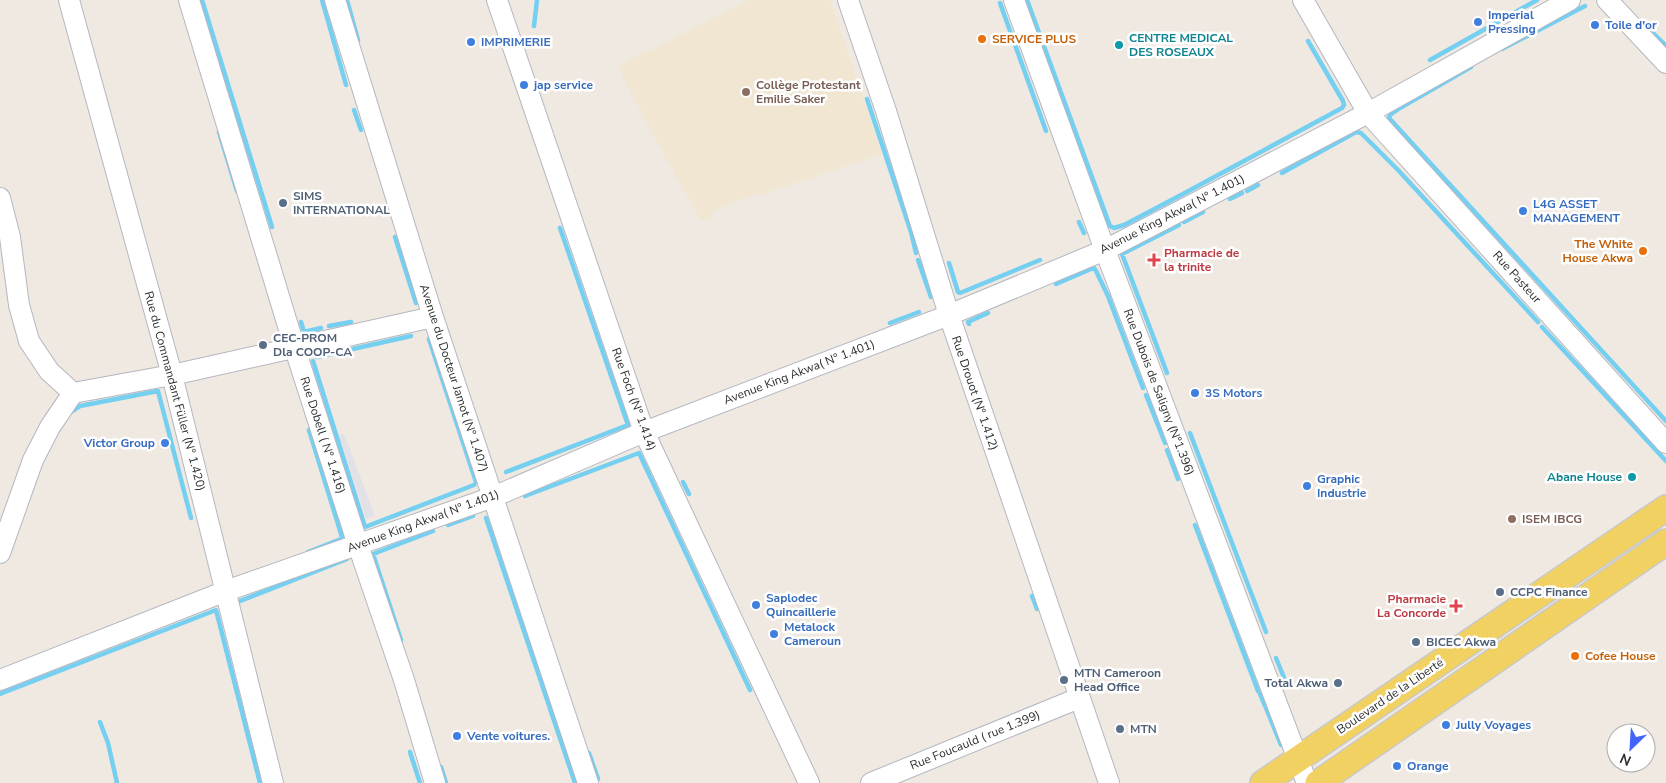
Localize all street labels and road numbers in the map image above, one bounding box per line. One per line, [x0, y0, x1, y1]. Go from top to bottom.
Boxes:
street label: Avenue King Akwa( N° 1.401) [1097, 170, 1247, 258]
street label: Rue Pasteur [1489, 247, 1545, 307]
street label: Avenue du Docteur Jamot (N° 1.407) [416, 282, 492, 474]
street label: Rue du Commandant Füller (N° 1.420) [141, 289, 209, 493]
street label: Rue Dubois de Saligny (N°1.396) [1120, 306, 1198, 478]
street label: Rue Drouot (N° 1.412) [948, 334, 1002, 452]
street label: Avenue King Akwa( N° 1.401) [721, 336, 877, 408]
street label: Rue Foch (N° 1.414) [608, 345, 660, 453]
street label: Rue Dobell ( N° 1.416) [297, 374, 349, 496]
street label: Avenue King Akwa( N° 1.401) [345, 486, 501, 556]
street label: Boulevard de la Liberté [1334, 654, 1446, 738]
street label: Rue Foucauld ( rue 1.399) [908, 707, 1042, 773]

